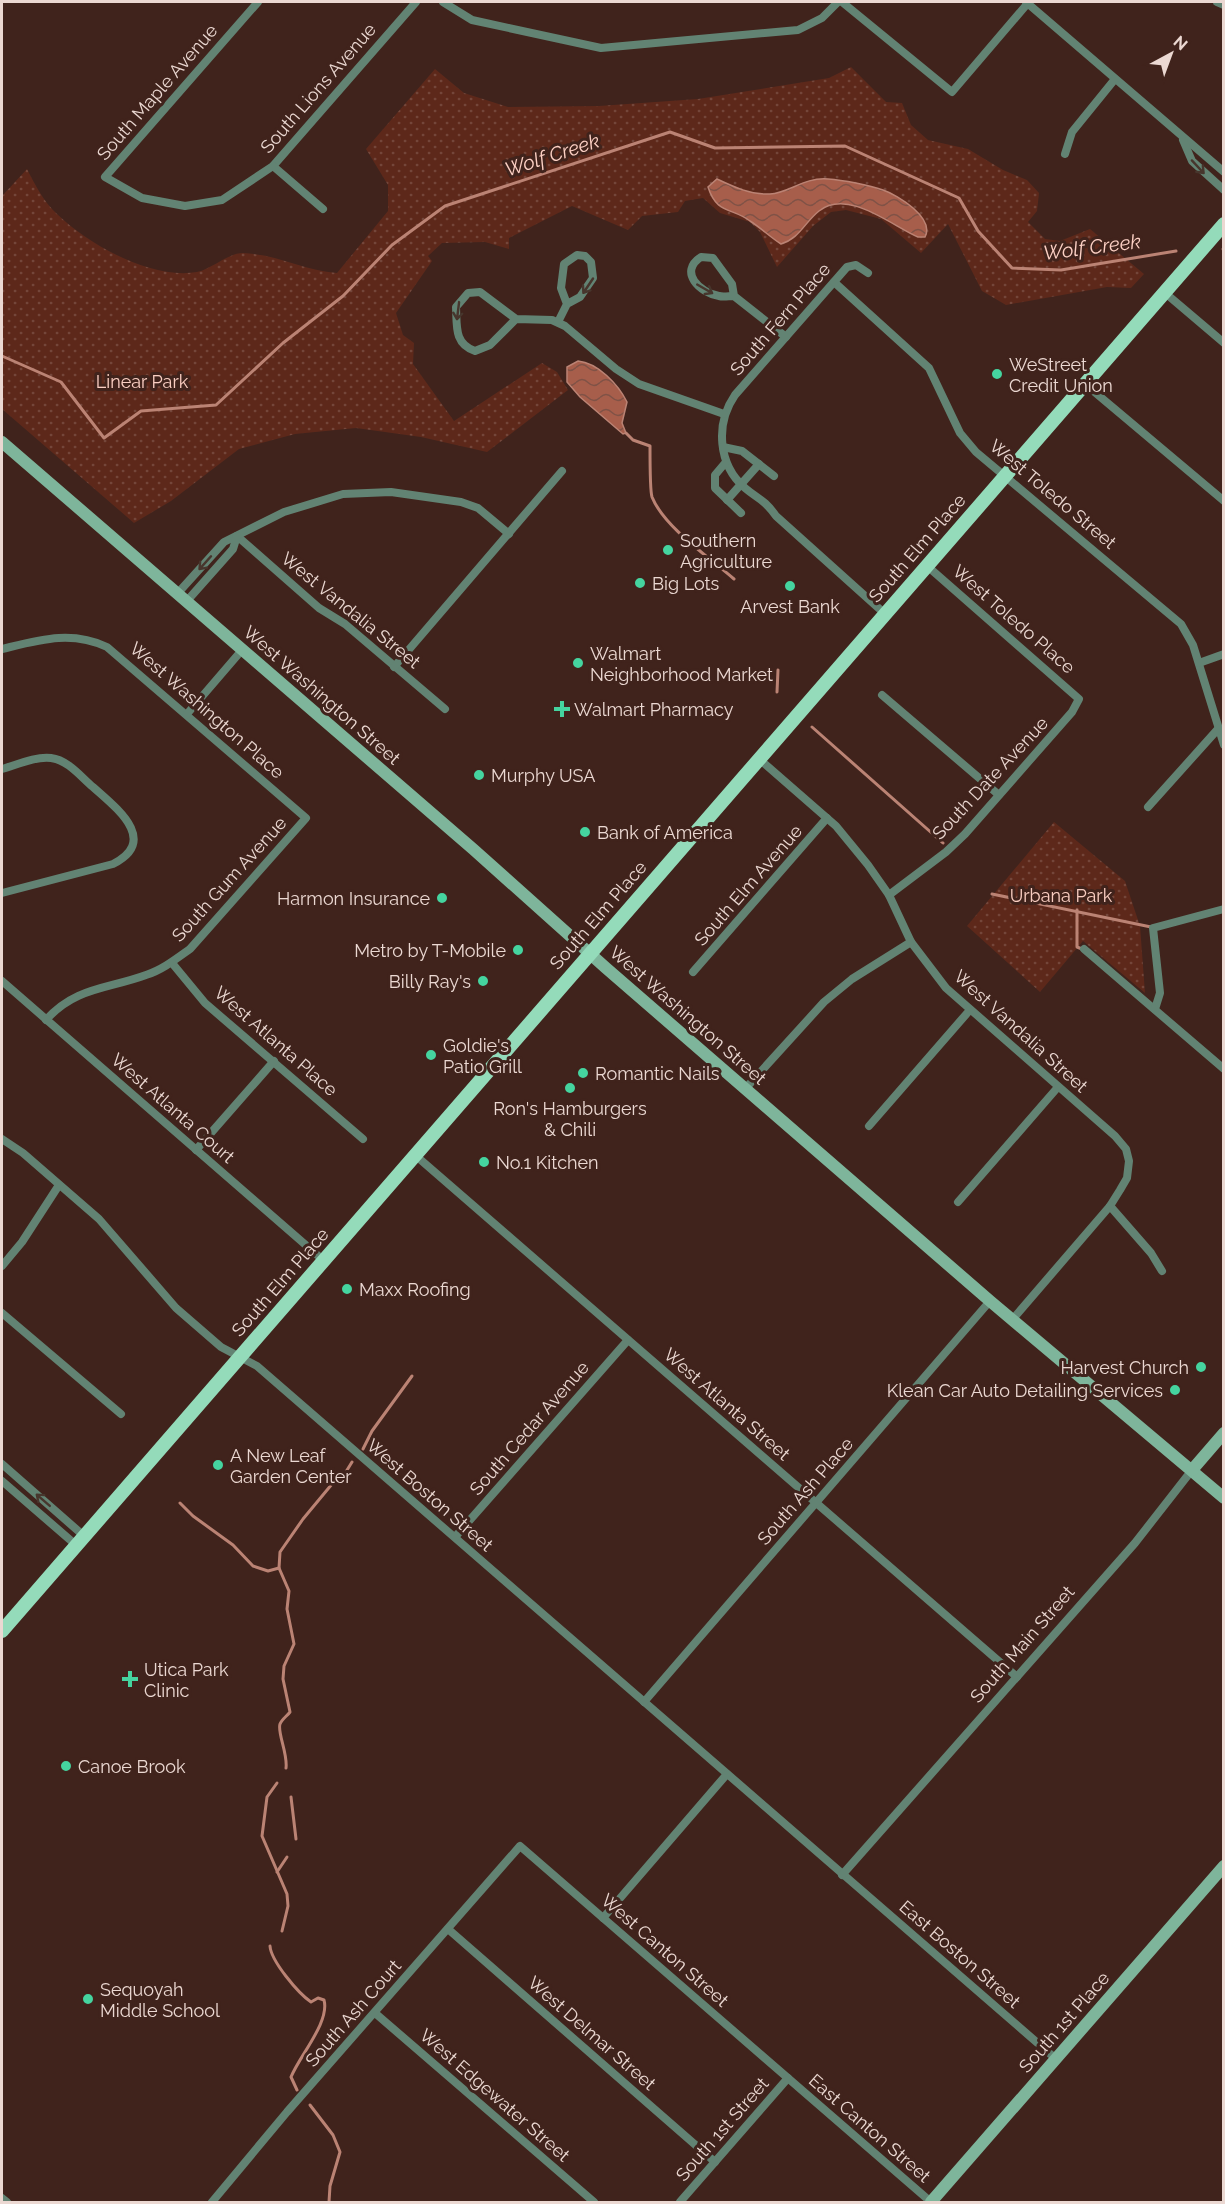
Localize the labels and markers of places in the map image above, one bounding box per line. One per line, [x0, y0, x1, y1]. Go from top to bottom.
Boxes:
place label: WeStreet Credit Union [1009, 354, 1113, 396]
marker: WeStreet Credit Union [990, 367, 1004, 381]
place label: Southern Agriculture [680, 530, 772, 572]
marker: Southern Agriculture [661, 543, 675, 557]
place label: Big Lots [652, 573, 720, 594]
marker: Big Lots [633, 576, 647, 590]
marker: Arvest Bank [783, 579, 797, 593]
place label: Arvest Bank [740, 596, 840, 617]
place label: Walmart Neighborhood Market [590, 643, 773, 685]
marker: Walmart Neighborhood Market [571, 656, 585, 670]
place label: Walmart Pharmacy [574, 699, 734, 720]
marker: Walmart Pharmacy [555, 702, 569, 716]
place label: Murphy USA [491, 765, 595, 786]
marker: Murphy USA [472, 768, 486, 782]
place label: Bank of America [597, 822, 733, 843]
marker: Bank of America [578, 825, 592, 839]
place label: Harmon Insurance [277, 888, 430, 909]
marker: Harmon Insurance [435, 891, 449, 905]
place label: Metro by T-Mobile [354, 940, 506, 961]
marker: Metro by T-Mobile [511, 943, 525, 957]
place label: Billy Ray's [389, 971, 471, 992]
marker: Billy Ray's [476, 974, 490, 988]
place label: Goldie's Patio Grill [443, 1035, 522, 1077]
marker: Goldie's Patio Grill [424, 1048, 438, 1062]
place label: Romantic Nails [595, 1063, 720, 1084]
marker: Romantic Nails [576, 1066, 590, 1080]
marker: Ron's Hamburgers & Chili [563, 1081, 577, 1095]
place label: Ron's Hamburgers & Chili [493, 1098, 647, 1140]
place label: No.1 Kitchen [496, 1152, 599, 1173]
marker: No.1 Kitchen [477, 1155, 491, 1169]
place label: Maxx Roofing [359, 1279, 471, 1300]
marker: Maxx Roofing [340, 1282, 354, 1296]
place label: Harvest Church [1061, 1357, 1189, 1378]
marker: Harvest Church [1194, 1360, 1208, 1374]
place label: Klean Car Auto Detailing Services [887, 1380, 1163, 1401]
marker: Klean Car Auto Detailing Services [1168, 1383, 1182, 1397]
place label: A New Leaf Garden Center [230, 1445, 352, 1487]
marker: A New Leaf Garden Center [211, 1458, 225, 1472]
place label: Utica Park Clinic [144, 1659, 229, 1701]
marker: Utica Park Clinic [121, 1670, 139, 1688]
place label: Canoe Brook [78, 1756, 186, 1777]
marker: Canoe Brook [59, 1759, 73, 1773]
place label: Sequoyah Middle School [100, 1979, 220, 2021]
marker: Sequoyah Middle School [81, 1992, 95, 2006]

